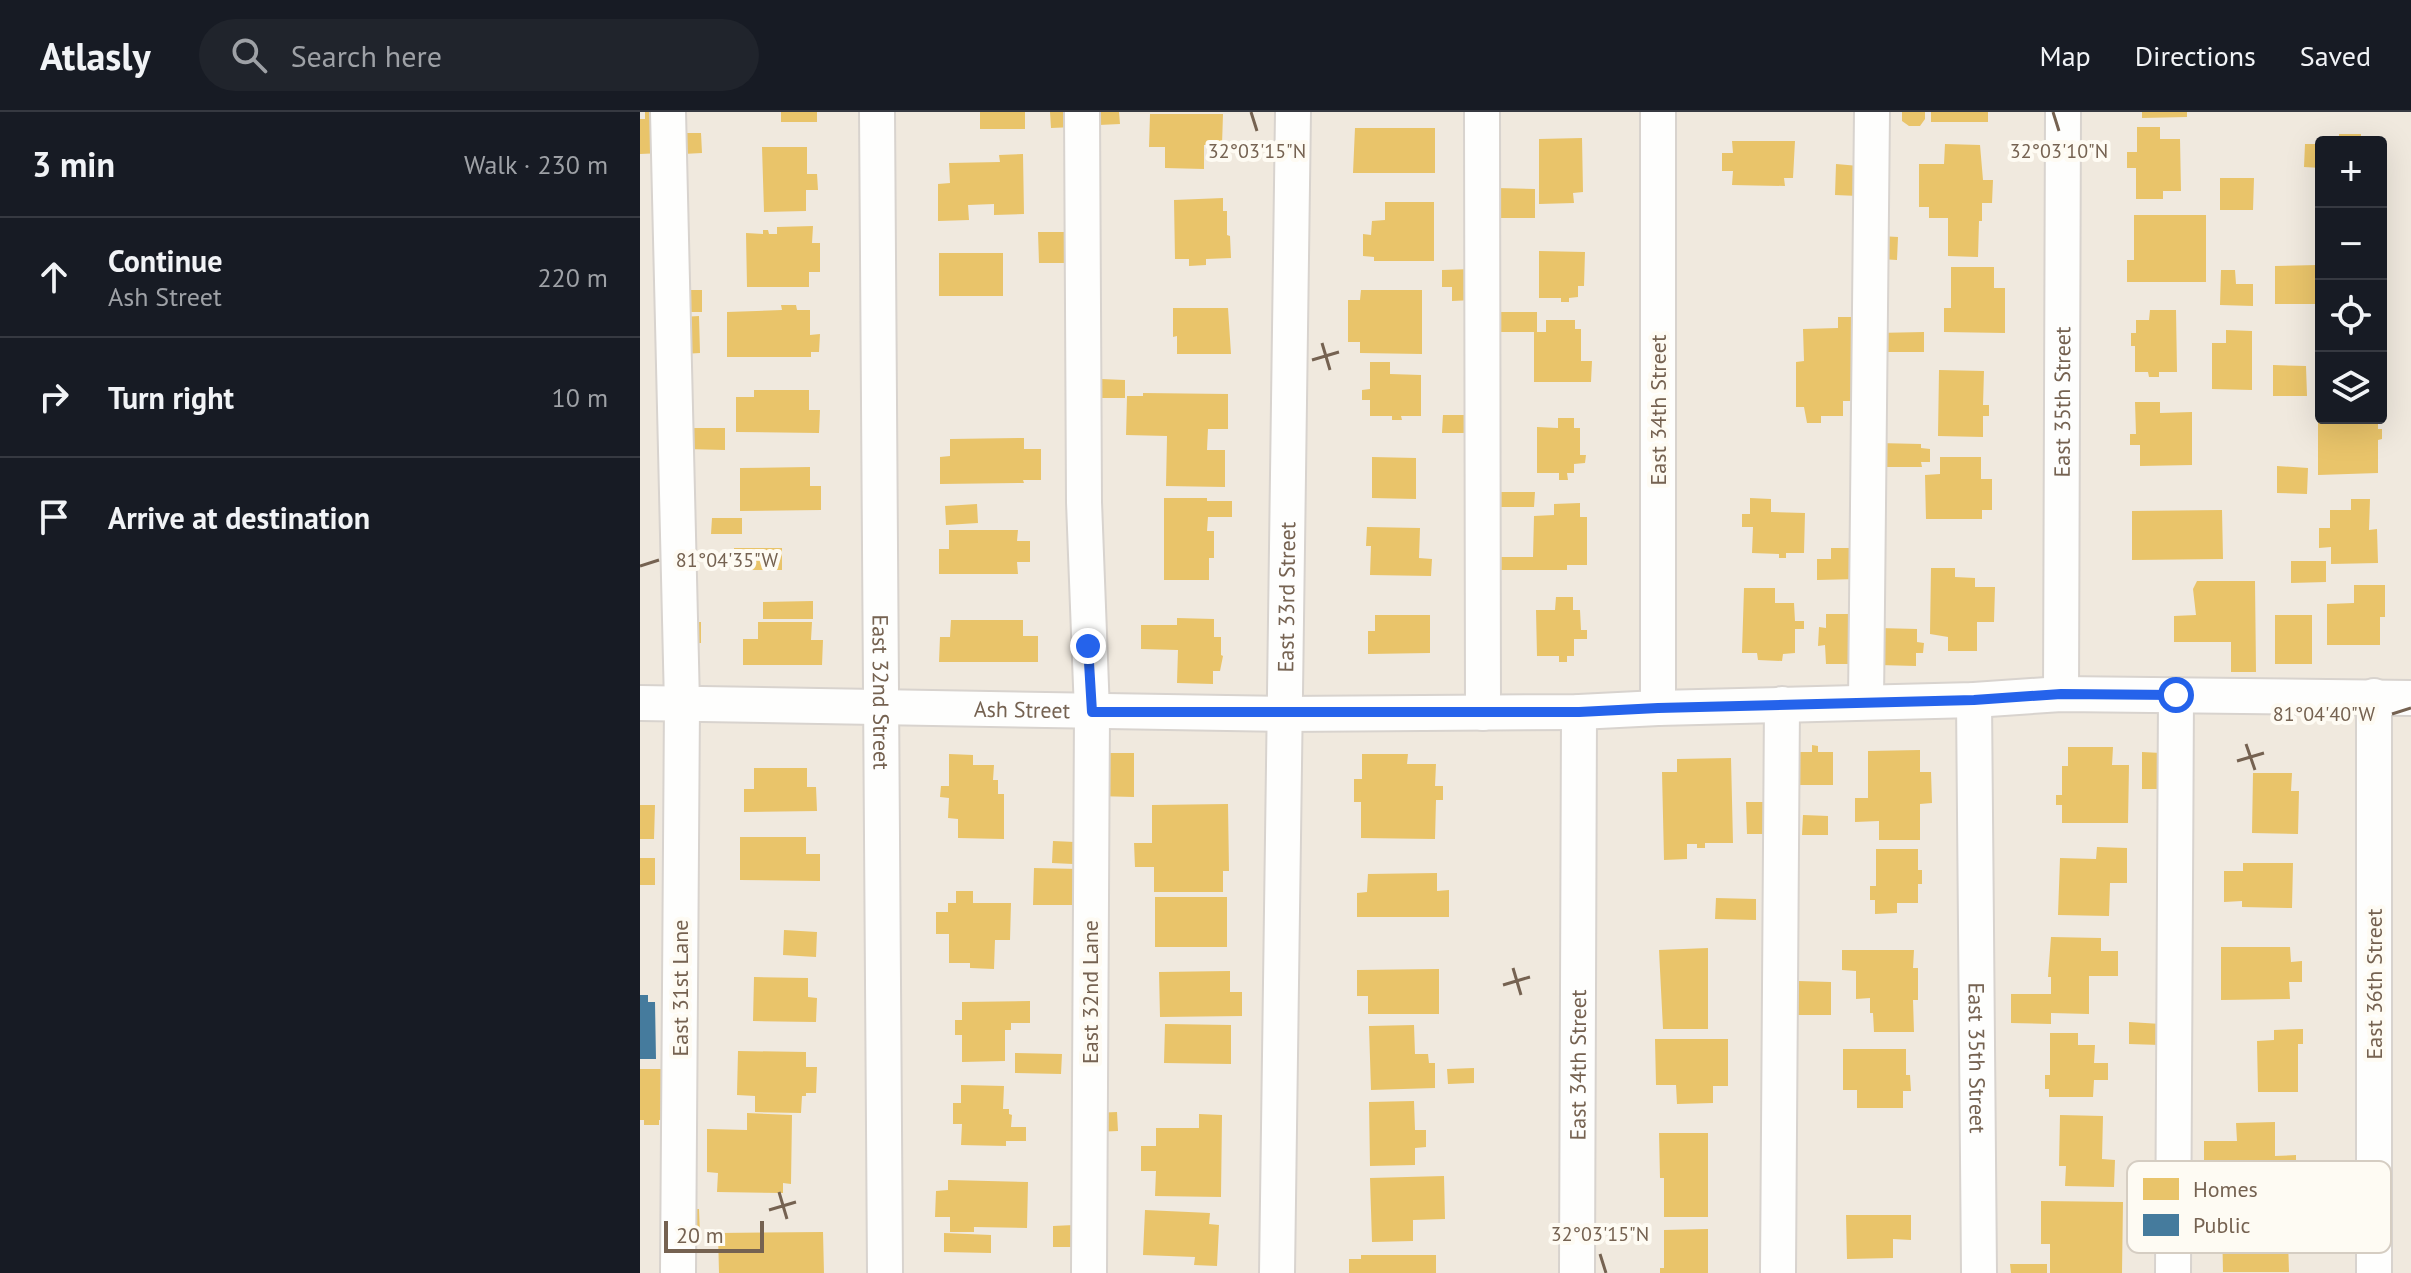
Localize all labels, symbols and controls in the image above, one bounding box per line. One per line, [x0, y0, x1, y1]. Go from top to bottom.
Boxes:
search box [199, 19, 759, 91]
text: Atlasly [40, 31, 151, 80]
icon: search [227, 33, 271, 77]
text: Search here [291, 36, 442, 75]
text: Map [2040, 37, 2091, 74]
text: Directions [2135, 37, 2256, 74]
text: Saved [2300, 37, 2371, 74]
map controls [2315, 136, 2387, 424]
button: + [2315, 136, 2387, 208]
text: 32°03'15"N [1208, 138, 1306, 164]
text: 32°03'10"N [2010, 138, 2108, 164]
text: 3 min [32, 142, 115, 186]
text: Walk · 230 m [464, 148, 608, 181]
button: − [2315, 208, 2387, 280]
text: Continue [108, 241, 222, 280]
icon: ahead [32, 255, 76, 299]
text: 220 m [537, 261, 608, 294]
text: Ash Street [108, 280, 222, 313]
button: locate [2315, 280, 2387, 352]
street label: East 35th Street [2048, 326, 2076, 478]
street label: East 34th Street [1644, 334, 1672, 485]
button: layers [2315, 352, 2387, 424]
icon: right [32, 375, 76, 419]
text: Turn right [108, 378, 234, 417]
text: 10 m [552, 381, 608, 414]
icon: arrive [32, 495, 76, 539]
text: Arrive at destination [108, 498, 370, 537]
street label: East 33rd Street [1271, 521, 1301, 673]
text: 81°04'35"W [676, 547, 779, 573]
street label: East 32nd Street [866, 614, 896, 770]
route end [1070, 628, 1106, 664]
route start [2158, 677, 2194, 713]
street label: Ash Street [974, 695, 1071, 724]
text: 81°04'40"W [2273, 701, 2376, 727]
street label: East 36th Street [2360, 908, 2388, 1059]
street label: East 31st Lane [666, 920, 694, 1056]
street label: East 32nd Lane [1076, 920, 1104, 1064]
street label: East 35th Street [1962, 982, 1992, 1134]
street label: East 34th Street [1563, 989, 1592, 1141]
legend [2127, 1161, 2391, 1253]
text: Homes [2193, 1175, 2258, 1203]
text: Public [2193, 1211, 2251, 1239]
scale bar [664, 1217, 764, 1253]
text: 20 m [676, 1221, 724, 1249]
text: 32°03'15"N [1551, 1221, 1649, 1247]

